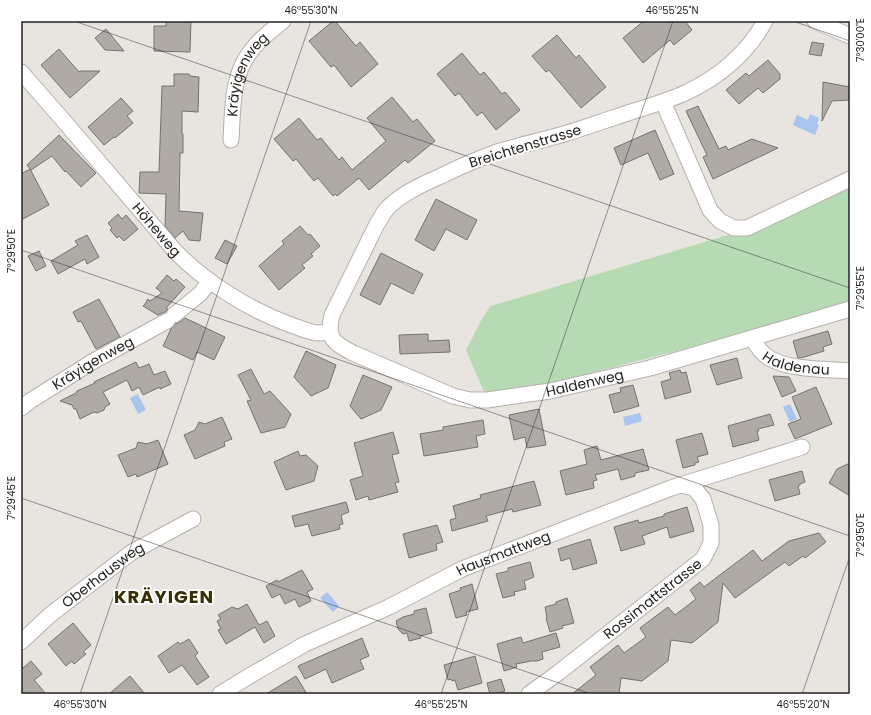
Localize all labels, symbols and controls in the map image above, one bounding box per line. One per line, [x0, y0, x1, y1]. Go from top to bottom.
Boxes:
text: 46°55'30"N [284, 3, 338, 18]
text: 46°55'25"N [646, 3, 698, 18]
text: 7°30'00"E [853, 18, 868, 62]
street label: Kräyigenweg [222, 28, 273, 117]
street label: Breichtenstrasse [466, 119, 584, 173]
street label: Höheweg [128, 198, 186, 261]
text: 7°29'50"E [4, 229, 19, 273]
text: 7°29'55"E [853, 266, 868, 310]
street label: Kräyigenweg [48, 331, 137, 395]
street label: Haldenau [758, 346, 830, 380]
street label: Haldenweg [544, 364, 626, 402]
text: 7°29'45"E [4, 476, 19, 520]
text: 7°29'50"E [853, 513, 868, 557]
street label: Hausmattweg [453, 526, 553, 580]
street label: Oberhausweg [57, 537, 148, 613]
street label: Rossimattstrasse [599, 554, 706, 644]
district label: KRÄYIGEN [114, 584, 214, 609]
text: 46°55'30"N [53, 697, 107, 712]
text: 46°55'25"N [415, 697, 467, 712]
text: 46°55'20"N [777, 697, 829, 712]

